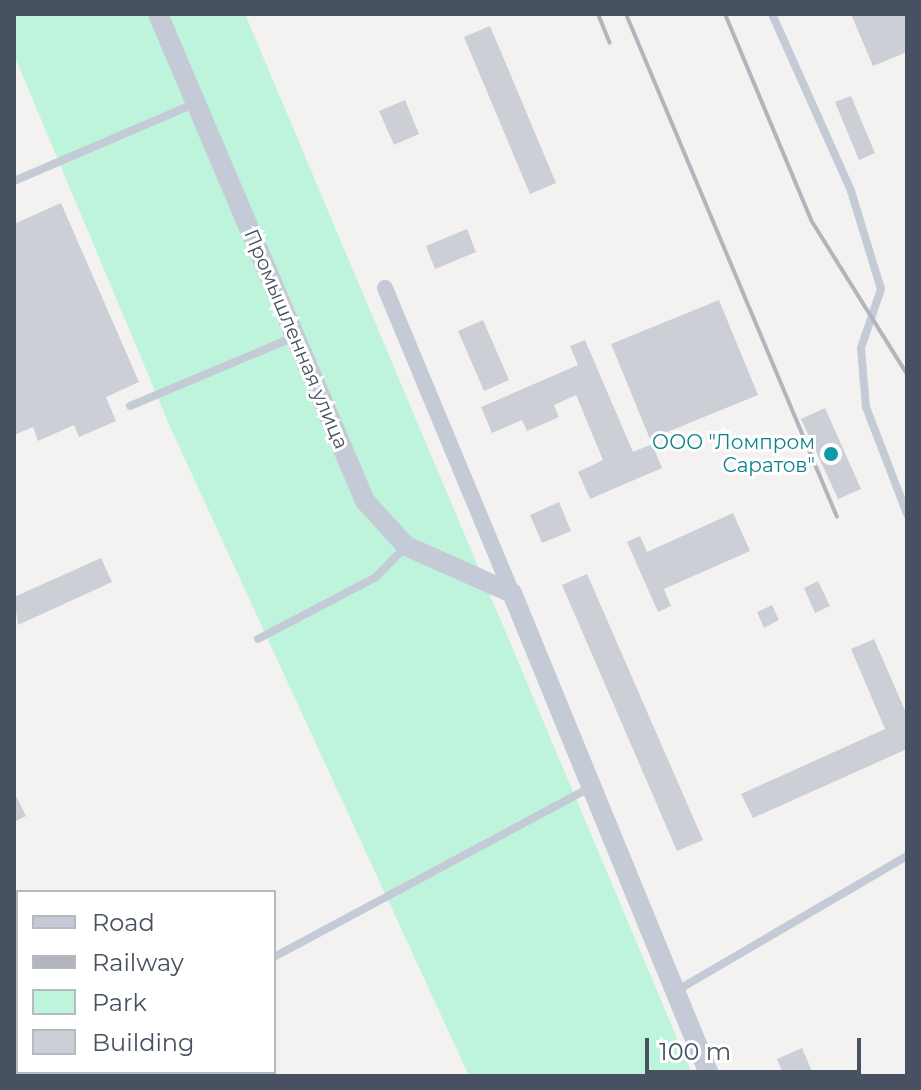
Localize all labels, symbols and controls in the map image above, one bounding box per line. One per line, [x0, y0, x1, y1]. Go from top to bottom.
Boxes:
street label: Промышленная улица [239, 225, 353, 453]
place label: ООО "Ломпром Саратов" [652, 430, 815, 477]
marker: ООО "Ломпром Саратов" [822, 445, 840, 463]
legend [16, 890, 276, 1074]
text: Road [92, 908, 155, 937]
text: Railway [92, 948, 184, 977]
text: Park [92, 988, 147, 1017]
scale bar [649, 1022, 865, 1072]
text: Building [92, 1028, 195, 1057]
text: 100 m [659, 1037, 731, 1066]

